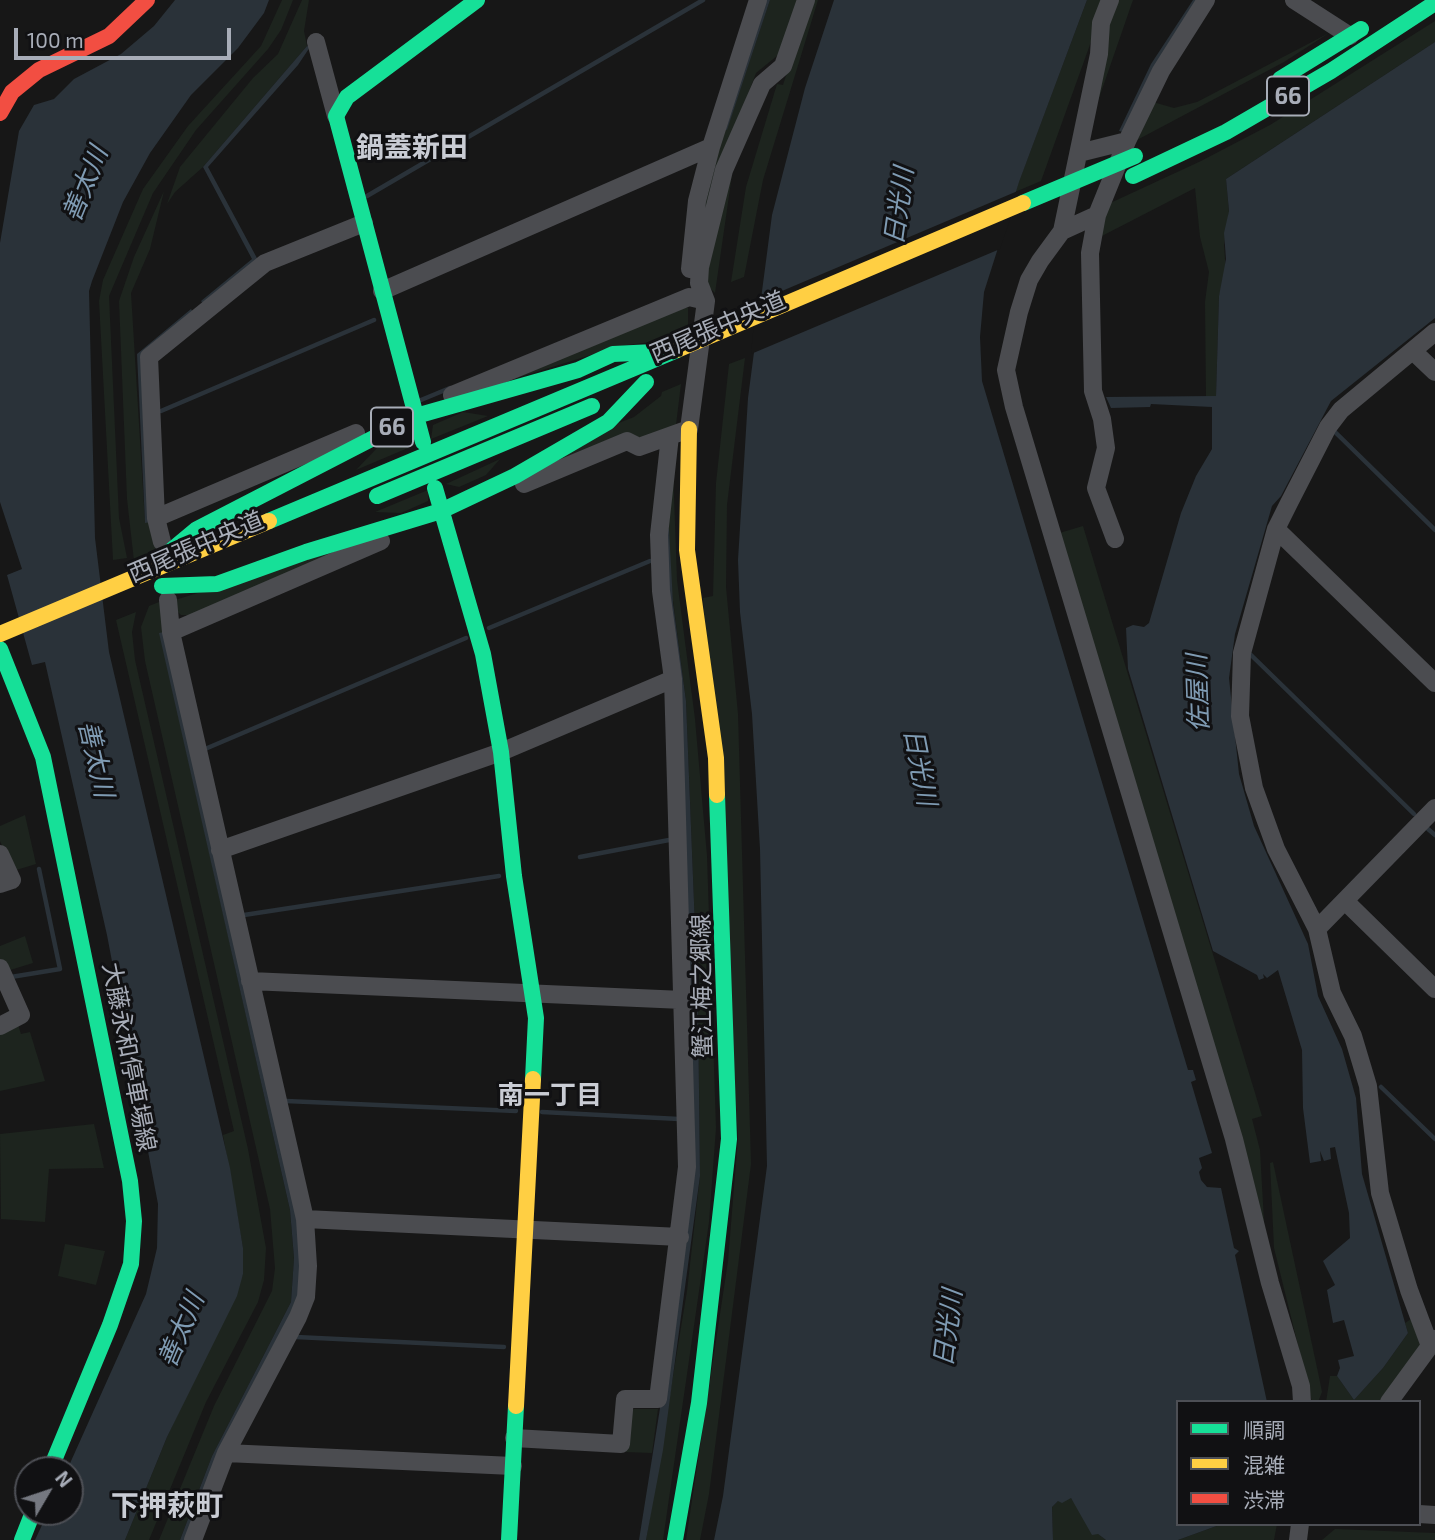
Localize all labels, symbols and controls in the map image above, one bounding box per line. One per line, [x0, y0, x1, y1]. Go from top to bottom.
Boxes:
scale bar [18, 14, 234, 58]
text: 100 m [27, 27, 84, 52]
road number: 66 [1267, 76, 1309, 116]
district label: 鍋蓋新田 [356, 131, 468, 165]
water label: 善太川 [56, 142, 114, 226]
water label: 日光川 [878, 165, 920, 247]
street label: 西尾張中央道 [646, 286, 790, 368]
road number: 66 [371, 408, 413, 446]
street label: 西尾張中央道 [124, 506, 268, 588]
water label: 佐屋川 [1181, 653, 1215, 733]
water label: 善太川 [72, 717, 120, 801]
water label: 日光川 [897, 726, 943, 808]
street label: 蟹江梅之郷線 [686, 914, 718, 1058]
street label: 大藤永和停車場線 [97, 960, 161, 1154]
district label: 南一丁目 [498, 1079, 602, 1111]
water label: 日光川 [928, 1287, 968, 1369]
water label: 善太川 [151, 1288, 211, 1372]
legend [1176, 1400, 1421, 1526]
text: 順調 [1243, 1417, 1285, 1442]
text: 混雑 [1243, 1452, 1285, 1477]
north arrow [14, 1456, 84, 1526]
text: N [51, 1466, 77, 1491]
text: 渋滞 [1243, 1487, 1285, 1512]
district label: 下押萩町 [111, 1489, 223, 1523]

